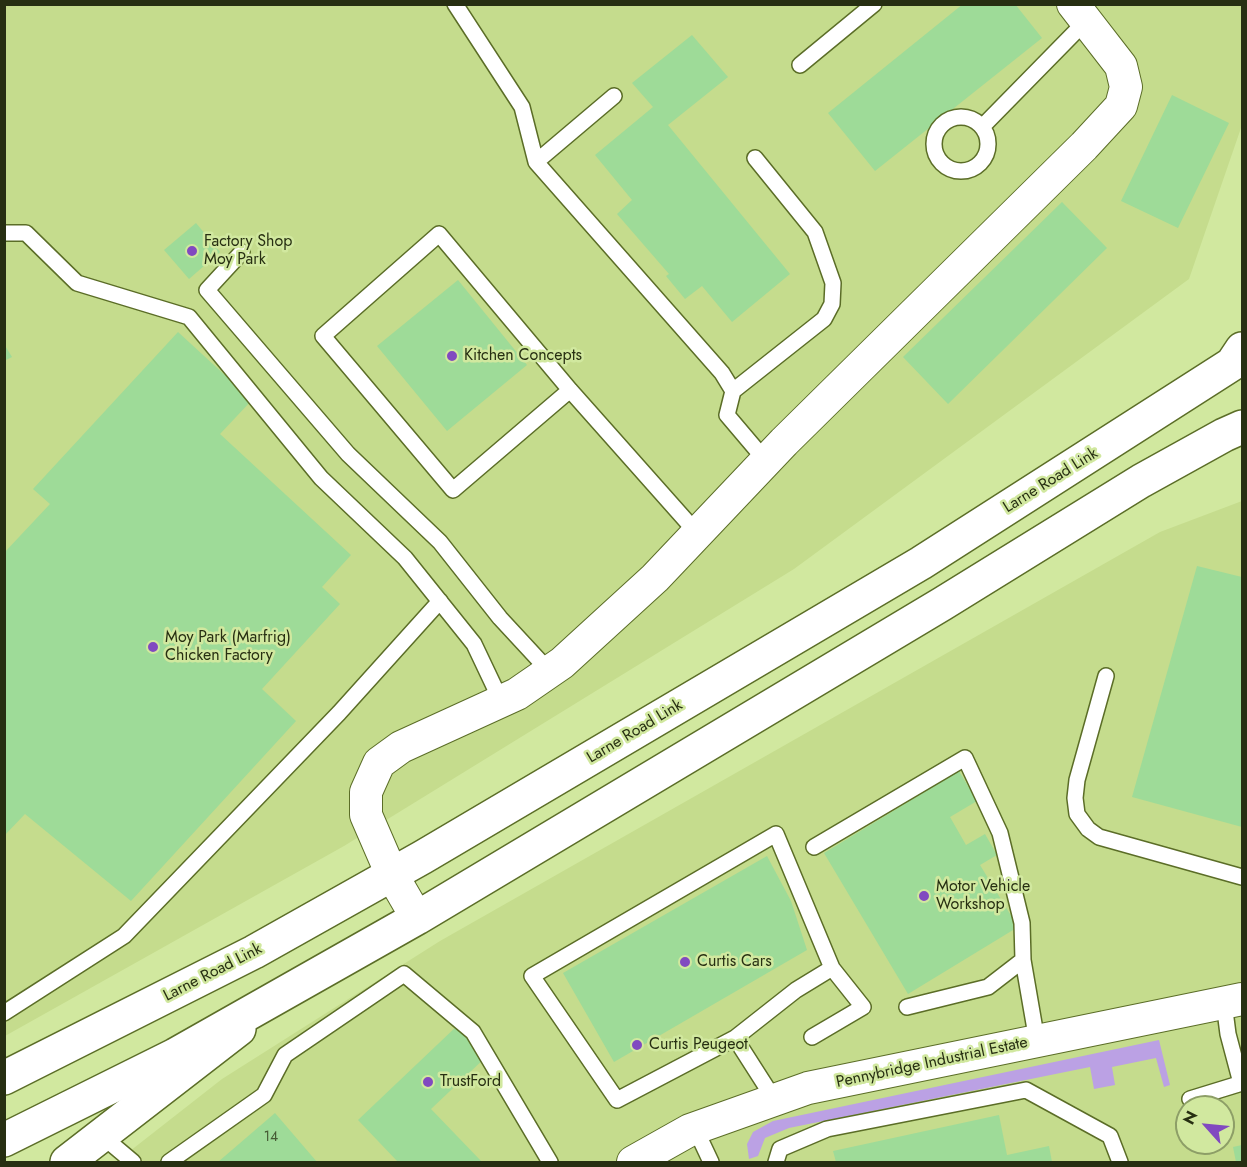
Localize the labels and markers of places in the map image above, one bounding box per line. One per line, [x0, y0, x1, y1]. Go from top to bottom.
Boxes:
place label: Factory Shop Moy Park [204, 232, 292, 270]
marker: Factory Shop Moy Park [185, 244, 199, 258]
place label: Kitchen Concepts [464, 346, 582, 366]
marker: Kitchen Concepts [445, 349, 459, 363]
place label: Moy Park (Marfrig) Chicken Factory [165, 628, 291, 666]
marker: Moy Park (Marfrig) Chicken Factory [146, 640, 160, 654]
place label: Motor Vehicle Workshop [936, 877, 1030, 915]
marker: Motor Vehicle Workshop [917, 889, 931, 903]
place label: Curtis Cars [697, 952, 772, 972]
marker: Curtis Cars [678, 955, 692, 969]
place label: Curtis Peugeot [649, 1035, 748, 1055]
marker: Curtis Peugeot [630, 1038, 644, 1052]
place label: TrustFord [440, 1072, 501, 1092]
marker: TrustFord [421, 1075, 435, 1089]

